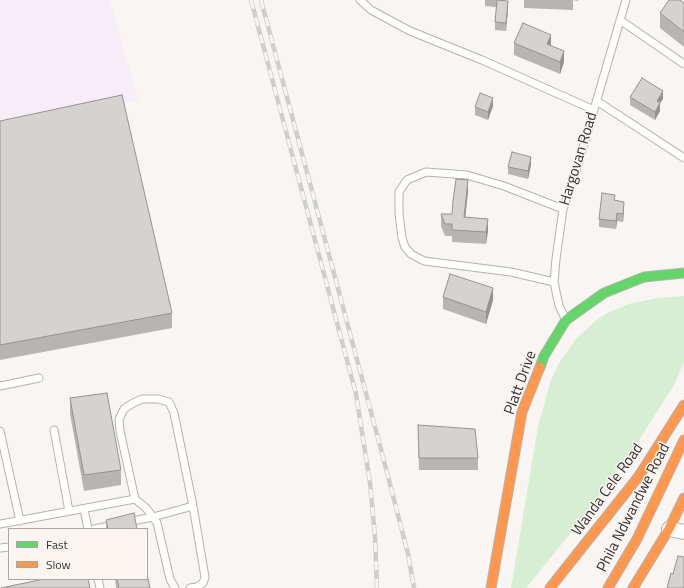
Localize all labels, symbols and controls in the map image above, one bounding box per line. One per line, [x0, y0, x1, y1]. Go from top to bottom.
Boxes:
street label: Hargovan Road [556, 110, 602, 208]
street label: Platt Drive [501, 349, 541, 417]
street label: Wanda Cele Road [568, 440, 648, 540]
street label: Phila Ndwandwe Road [594, 441, 674, 575]
legend [8, 528, 148, 580]
text: Fast [46, 535, 68, 554]
text: Slow [46, 555, 71, 574]

